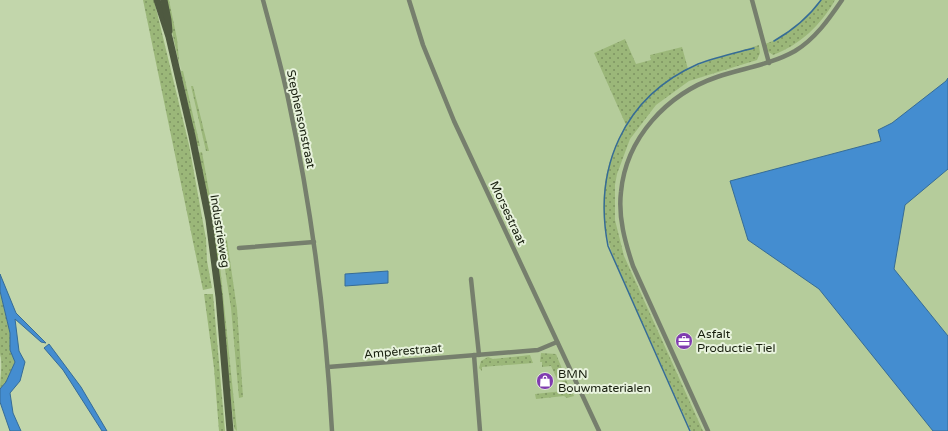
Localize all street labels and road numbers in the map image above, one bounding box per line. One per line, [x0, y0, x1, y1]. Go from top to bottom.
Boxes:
street label: Stephensonstraat [284, 68, 318, 170]
street label: Morsestraat [487, 179, 529, 247]
street label: Industrieweg [207, 193, 233, 269]
street label: Ampèrestraat [363, 341, 443, 361]

